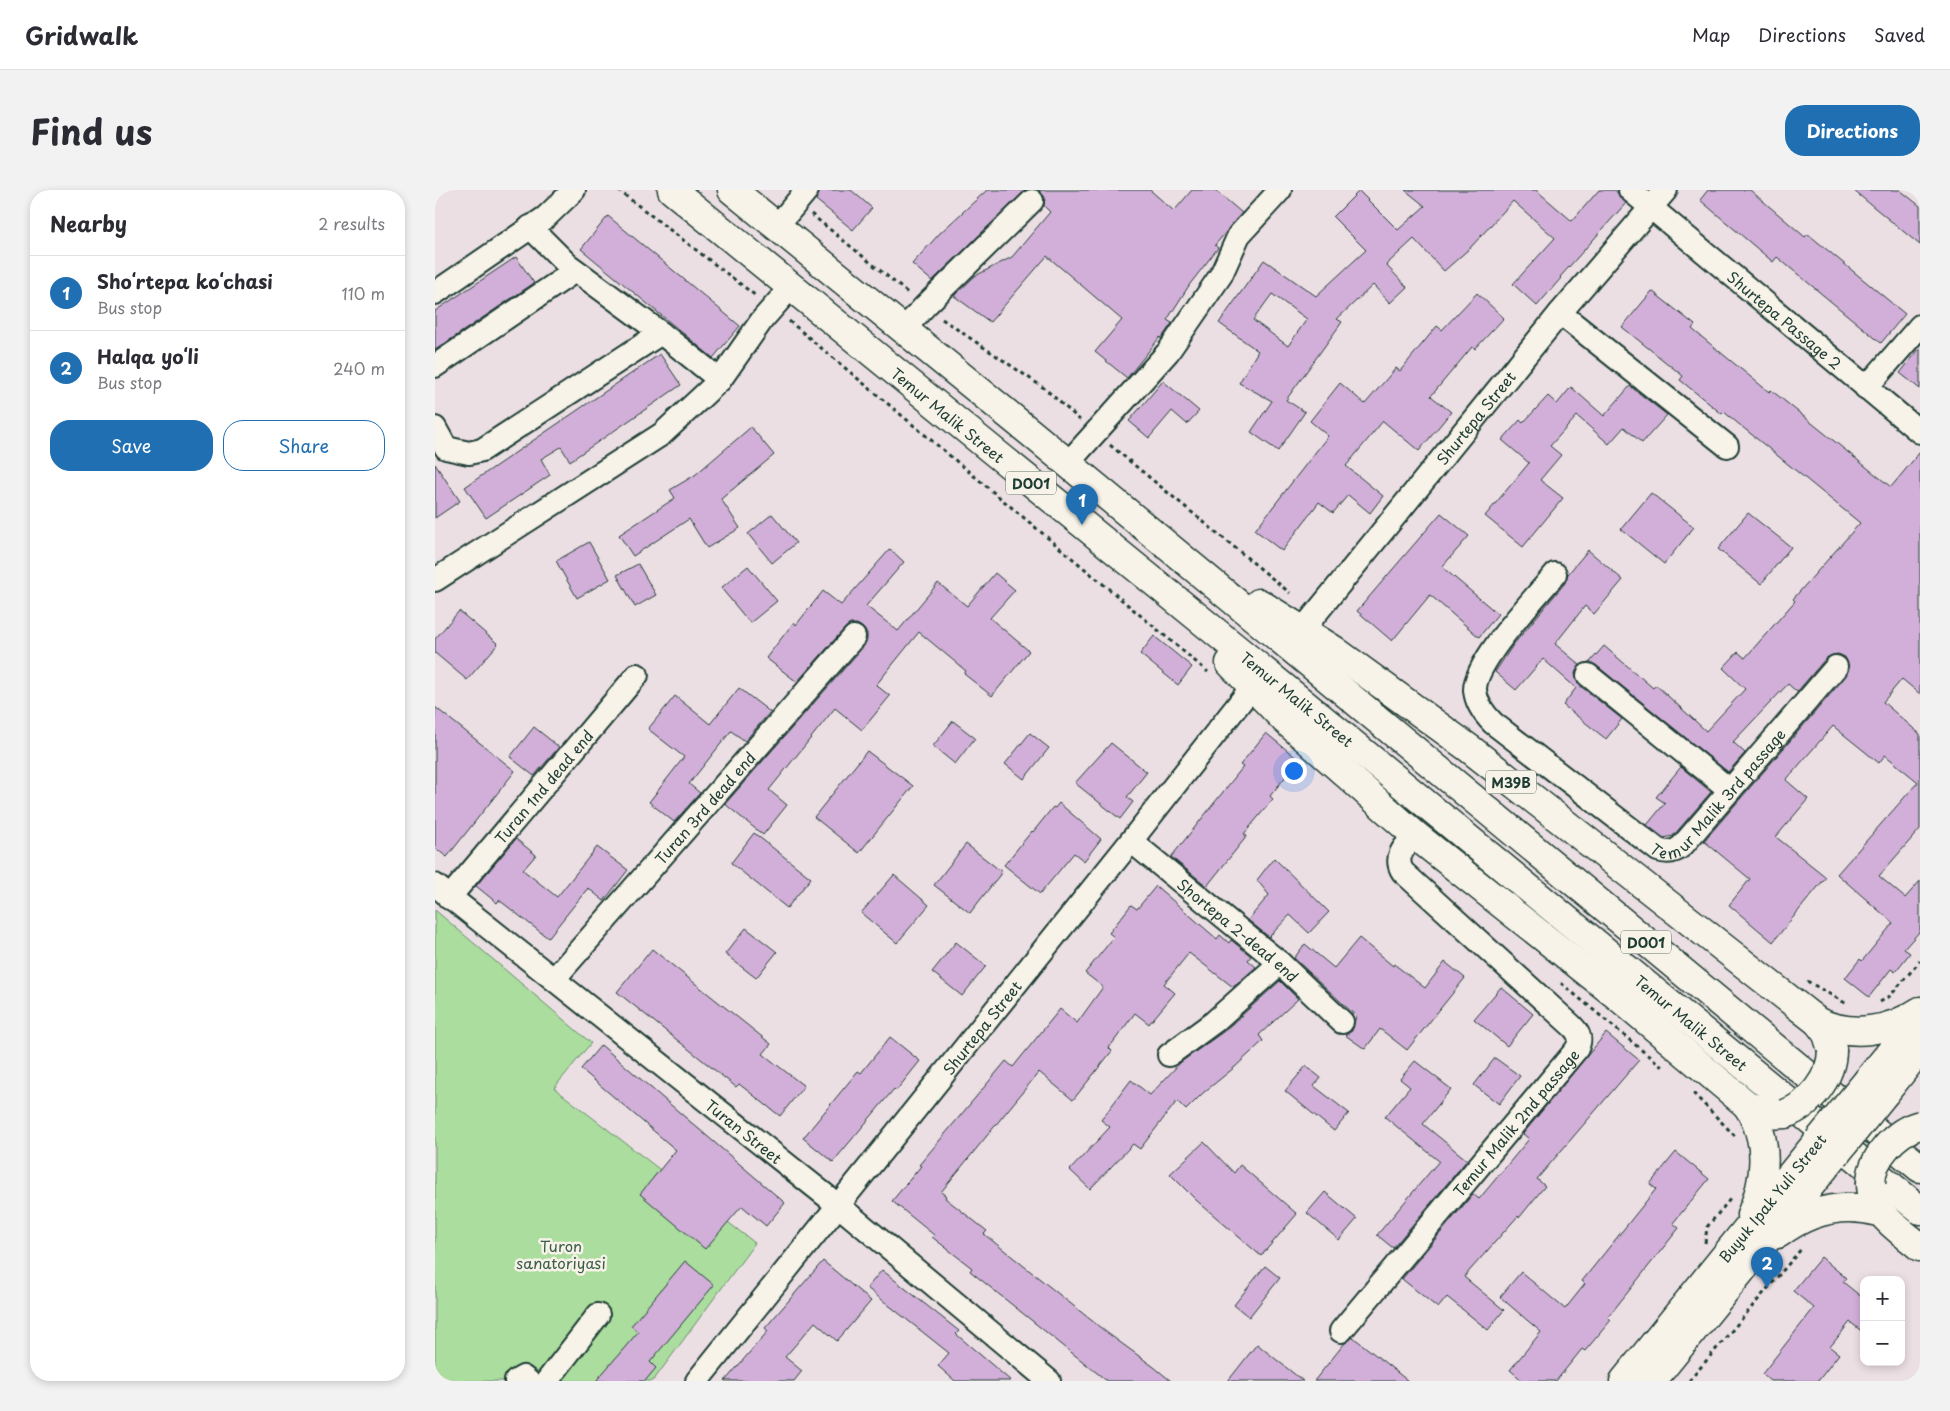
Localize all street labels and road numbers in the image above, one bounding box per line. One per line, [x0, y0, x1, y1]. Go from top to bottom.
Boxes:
street label: Shurtepa Passage 2 [1723, 265, 1847, 374]
street label: Temur Malik Street [887, 361, 1010, 468]
street label: Shurtepa Street [1430, 366, 1520, 469]
road number: D001 [1006, 472, 1056, 494]
street label: Temur Malik Street [1236, 645, 1359, 752]
street label: Temur Malik 3rd passage [1646, 723, 1790, 864]
street label: Turаn 1nd dead end [488, 724, 598, 848]
street label: Turan 3rd dead end [649, 746, 760, 869]
road number: M39B [1486, 770, 1536, 794]
street label: Shortepa 2-dead end [1173, 872, 1304, 987]
road number: D001 [1621, 930, 1671, 954]
street label: Temur Malik Street [1630, 969, 1753, 1076]
street label: Shurtepa Street [936, 975, 1026, 1079]
street label: Temur Malik 2nd passage [1447, 1043, 1584, 1201]
street label: Turan Street [701, 1093, 788, 1169]
street label: Buyuk Ipak Yuli Street [1713, 1129, 1831, 1267]

